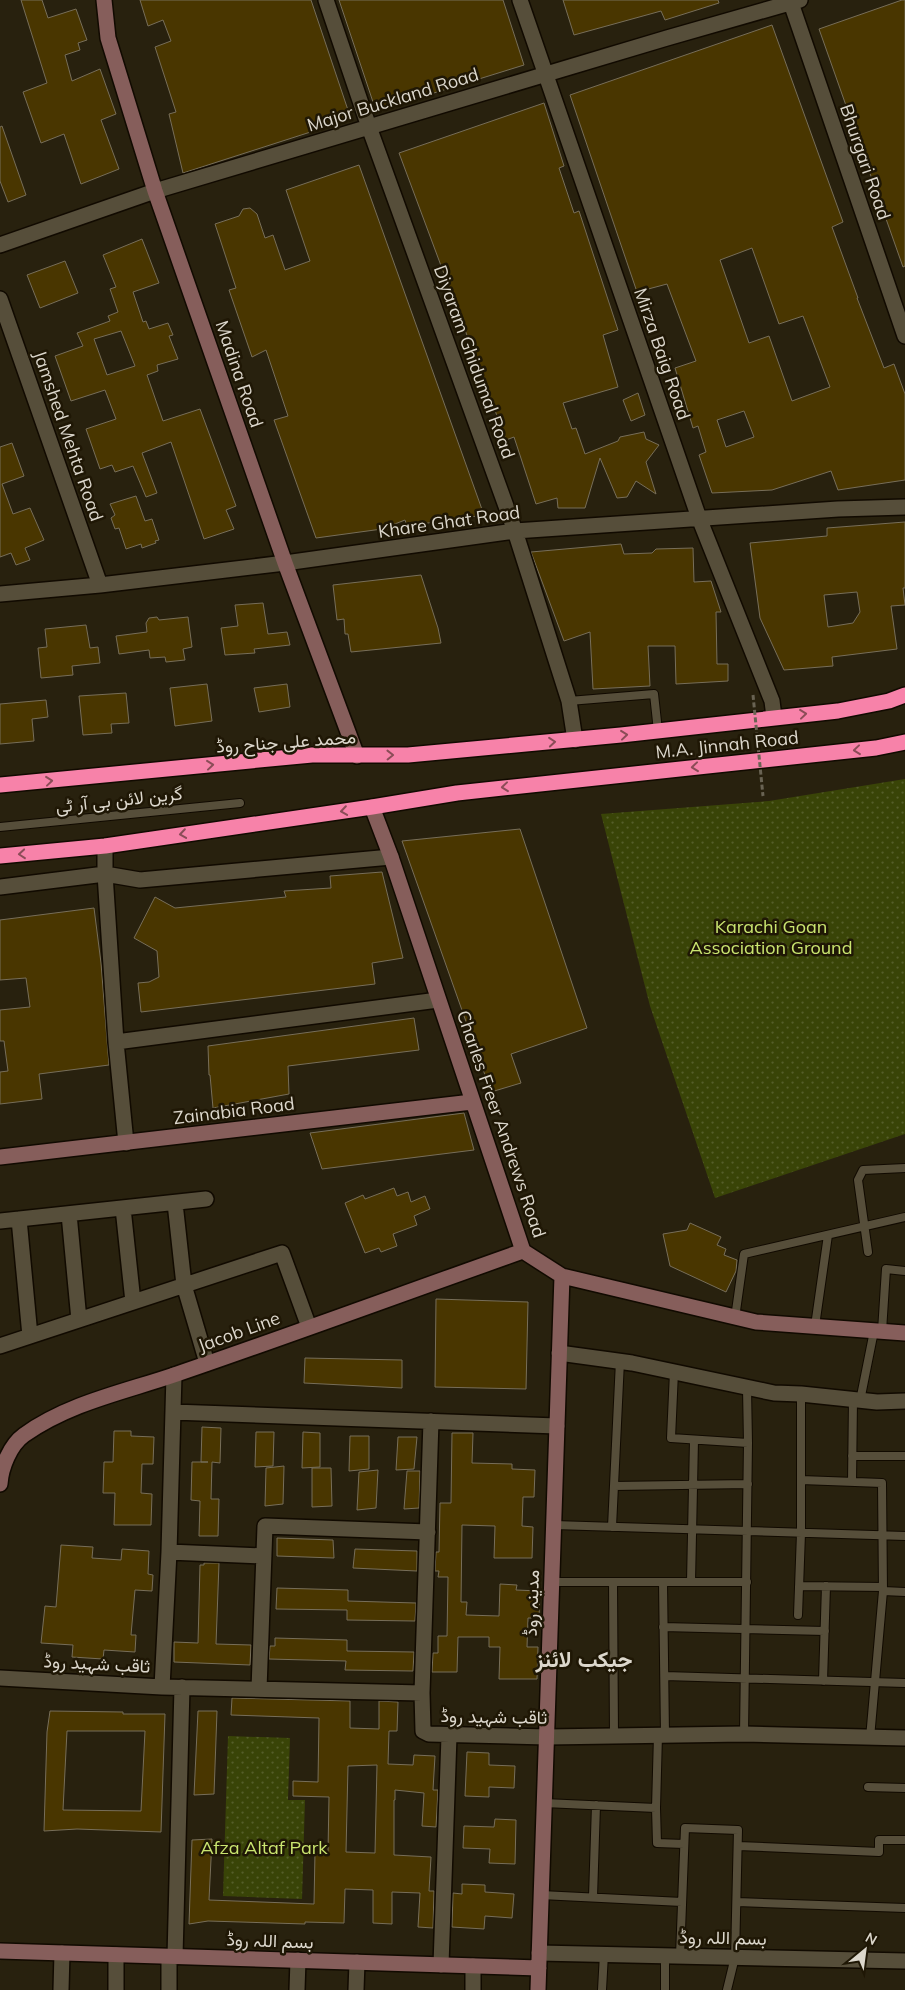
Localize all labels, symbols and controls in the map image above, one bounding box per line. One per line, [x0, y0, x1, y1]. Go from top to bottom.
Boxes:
street label: Major Buckland Road [304, 62, 481, 137]
street label: Bhurgari Road [835, 101, 896, 223]
street label: Diyaram Ghidumal Road [429, 262, 520, 462]
street label: Mirza Baig Road [629, 285, 696, 423]
street label: Madina Road [210, 317, 268, 430]
street label: Jamshed Mehta Road [28, 347, 108, 524]
street label: Khare Ghat Road [376, 500, 521, 543]
one-way arrow [799, 709, 807, 720]
street label: محمد علی جناح روڈ [215, 725, 357, 759]
street label: M.A. Jinnah Road [654, 726, 800, 763]
one-way arrow [620, 730, 628, 741]
one-way arrow [548, 737, 556, 748]
one-way arrow [853, 744, 861, 755]
one-way arrow [386, 750, 394, 760]
one-way arrow [207, 760, 215, 771]
one-way arrow [691, 761, 699, 772]
one-way arrow [45, 775, 53, 786]
street label: گرین لائن بی آر ٹی [54, 781, 184, 818]
one-way arrow [501, 781, 509, 792]
one-way arrow [340, 806, 349, 816]
one-way arrow [179, 829, 188, 839]
one-way arrow [18, 848, 26, 859]
park label: Karachi Goan Association Ground [690, 915, 852, 959]
street label: Charles Freer Andrews Road [452, 1007, 551, 1241]
street label: Zainabia Road [172, 1092, 296, 1129]
street label: Jacob Line [195, 1306, 283, 1357]
street label: مدینہ روڈ [519, 1569, 544, 1637]
district label: جیکب لائنز [535, 1645, 633, 1673]
street label: ثاقب شہید روڈ [43, 1649, 151, 1678]
street label: ثاقب شہید روڈ [440, 1704, 548, 1729]
park label: Afza Altaf Park [200, 1836, 328, 1859]
street label: بسم اللہ روڈ [679, 1925, 767, 1951]
north arrow [840, 1925, 890, 1975]
street label: بسم اللہ روڈ [226, 1927, 314, 1955]
text: N [862, 1928, 880, 1949]

